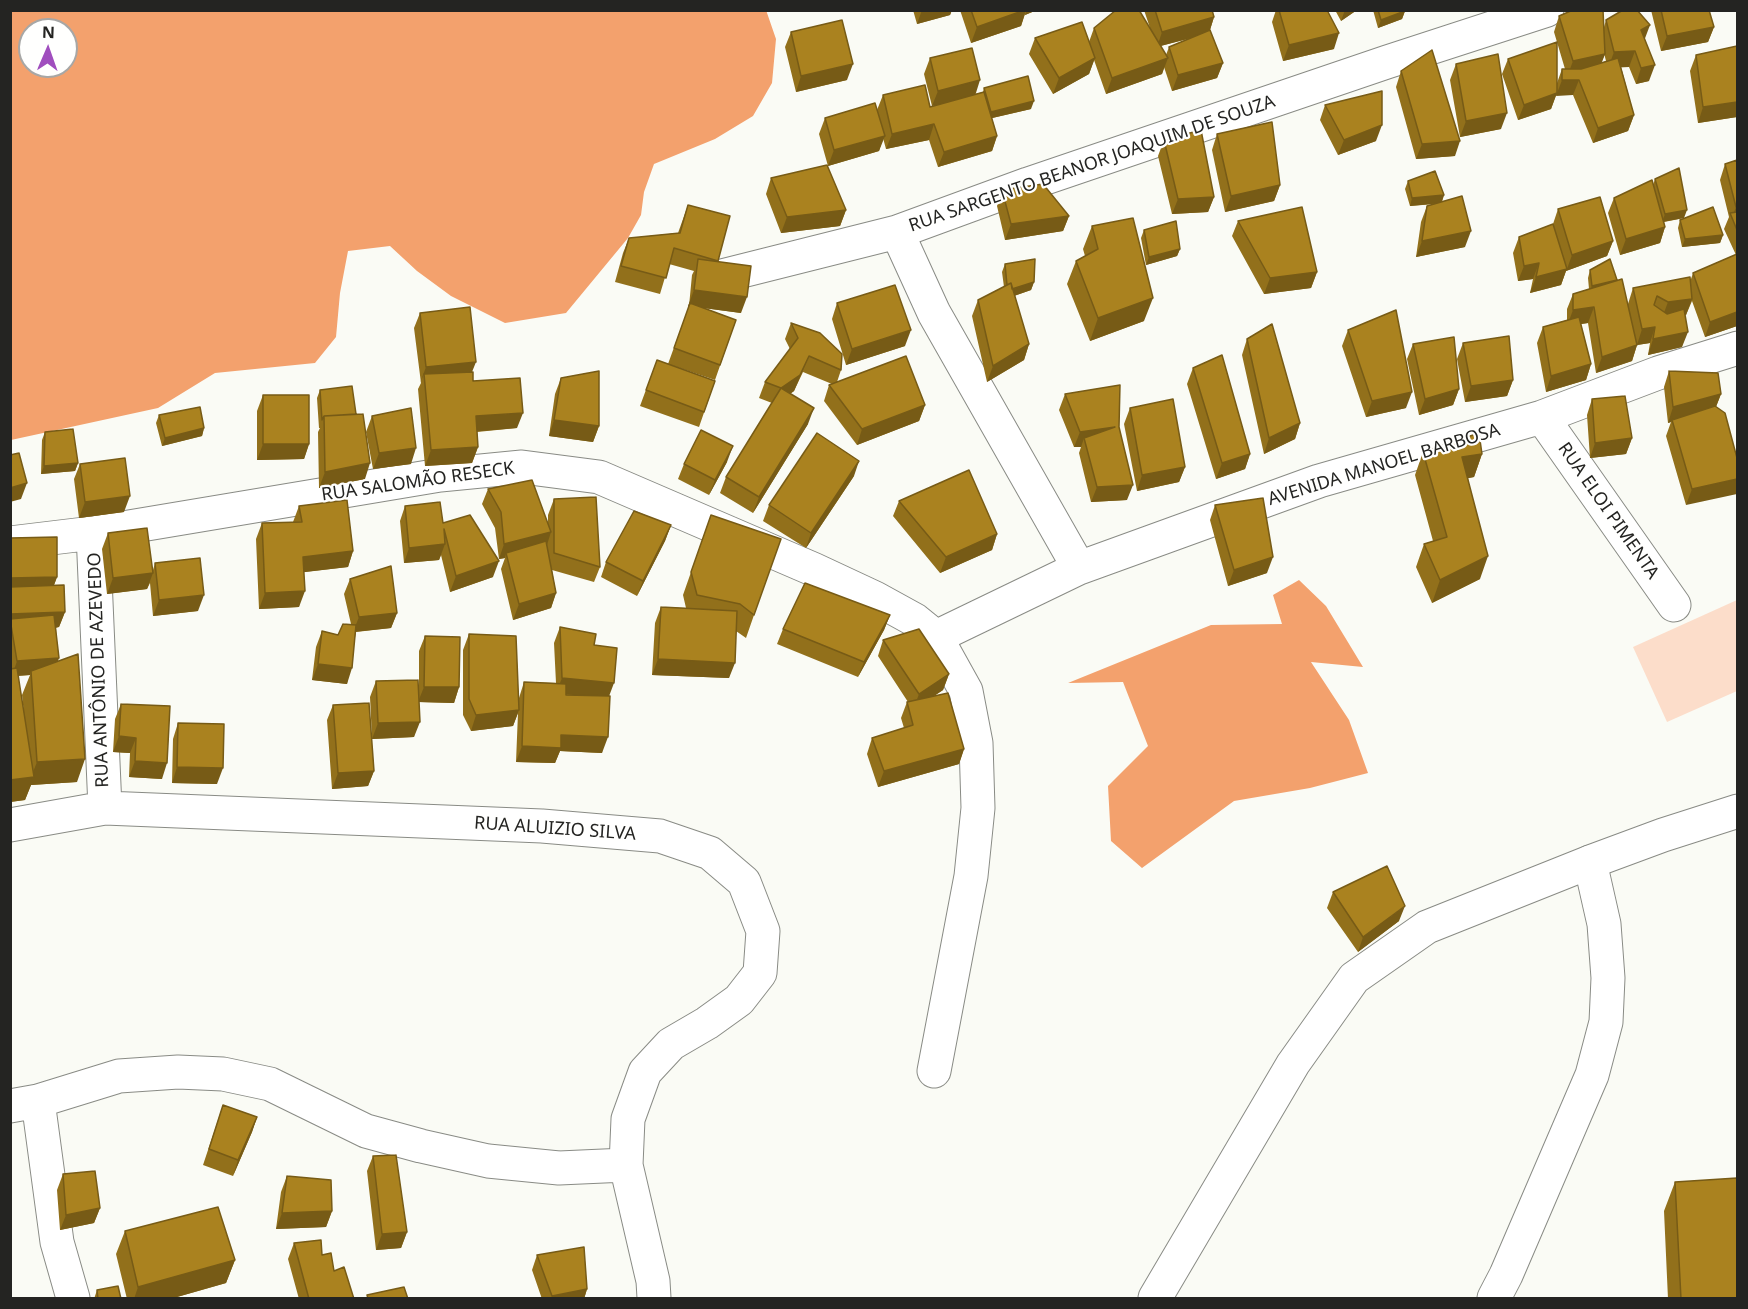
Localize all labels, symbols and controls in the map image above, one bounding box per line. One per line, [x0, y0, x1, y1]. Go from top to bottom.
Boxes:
north arrow [18, 18, 78, 78]
text: N [42, 21, 55, 43]
street label: RUA SARGENTO BEANOR JOAQUIM DE SOUZA [906, 91, 1278, 237]
street label: AVENIDA MANOEL BARBOSA [1265, 419, 1503, 511]
street label: RUA ELOI PIMENTA [1553, 439, 1663, 583]
street label: RUA SALOMÃO RESECK [320, 458, 516, 506]
street label: RUA ANTÔNIO DE AZEVEDO [84, 552, 114, 788]
street label: RUA ALUIZIO SILVA [473, 813, 637, 845]

